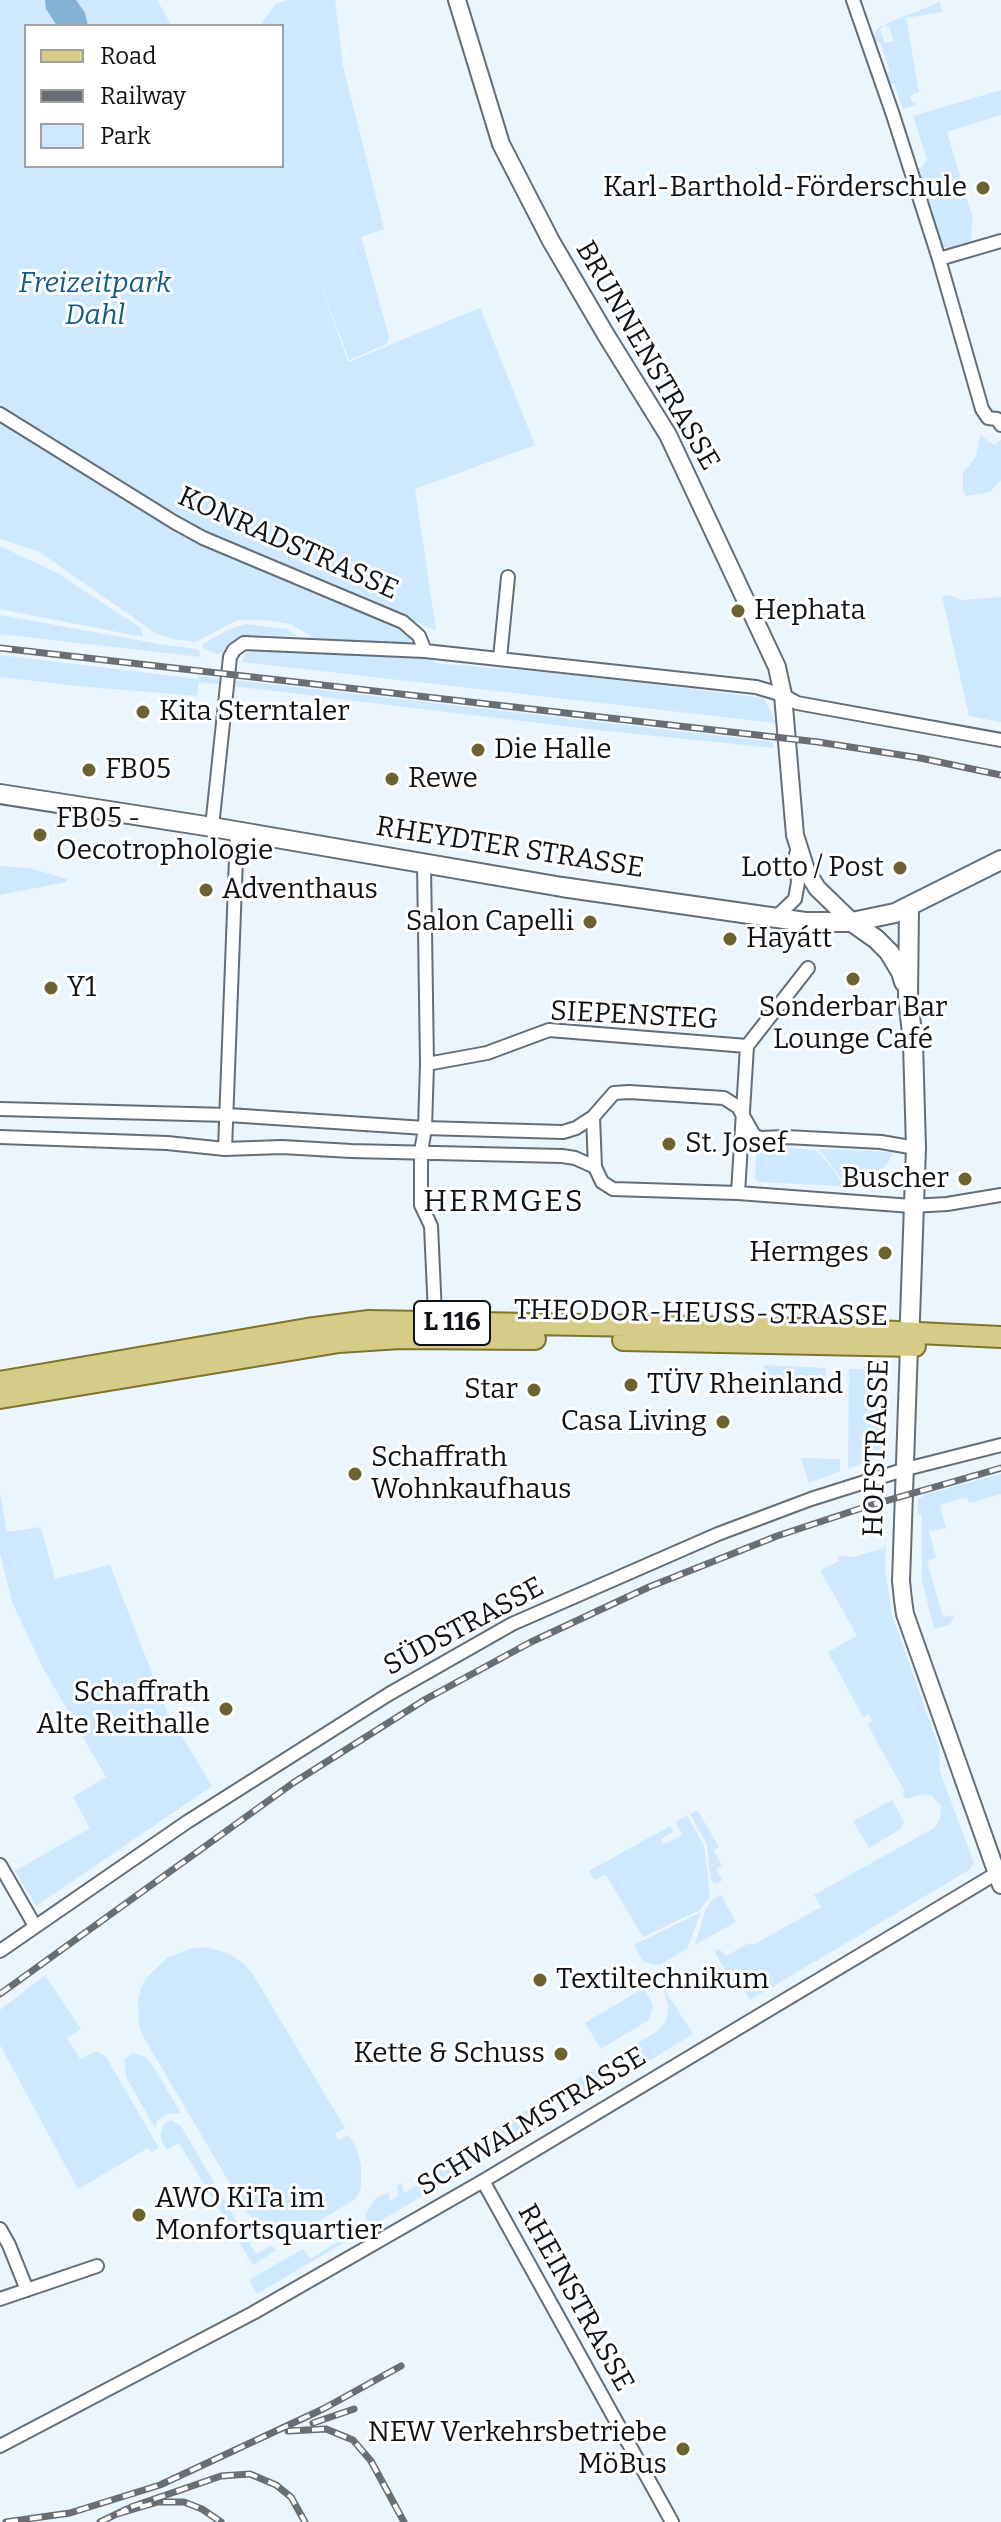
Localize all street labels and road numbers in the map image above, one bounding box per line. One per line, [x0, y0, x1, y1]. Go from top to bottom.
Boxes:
street label: BRUNNENSTRASSE [568, 236, 726, 476]
street label: KONRADSTRASSE [173, 480, 403, 608]
street label: RHEYDTER STRASSE [374, 810, 646, 886]
street label: SIEPENSTEG [549, 995, 719, 1037]
street label: THEODOR-HEUSS-STRASSE [514, 1294, 888, 1334]
road number: L 116 [414, 1301, 490, 1345]
street label: HOFSTRASSE [857, 1358, 897, 1538]
street label: SÜDSTRASSE [378, 1571, 550, 1683]
street label: SCHWALMSTRASSE [412, 2040, 652, 2204]
street label: RHEINSTRASSE [510, 2198, 640, 2398]

